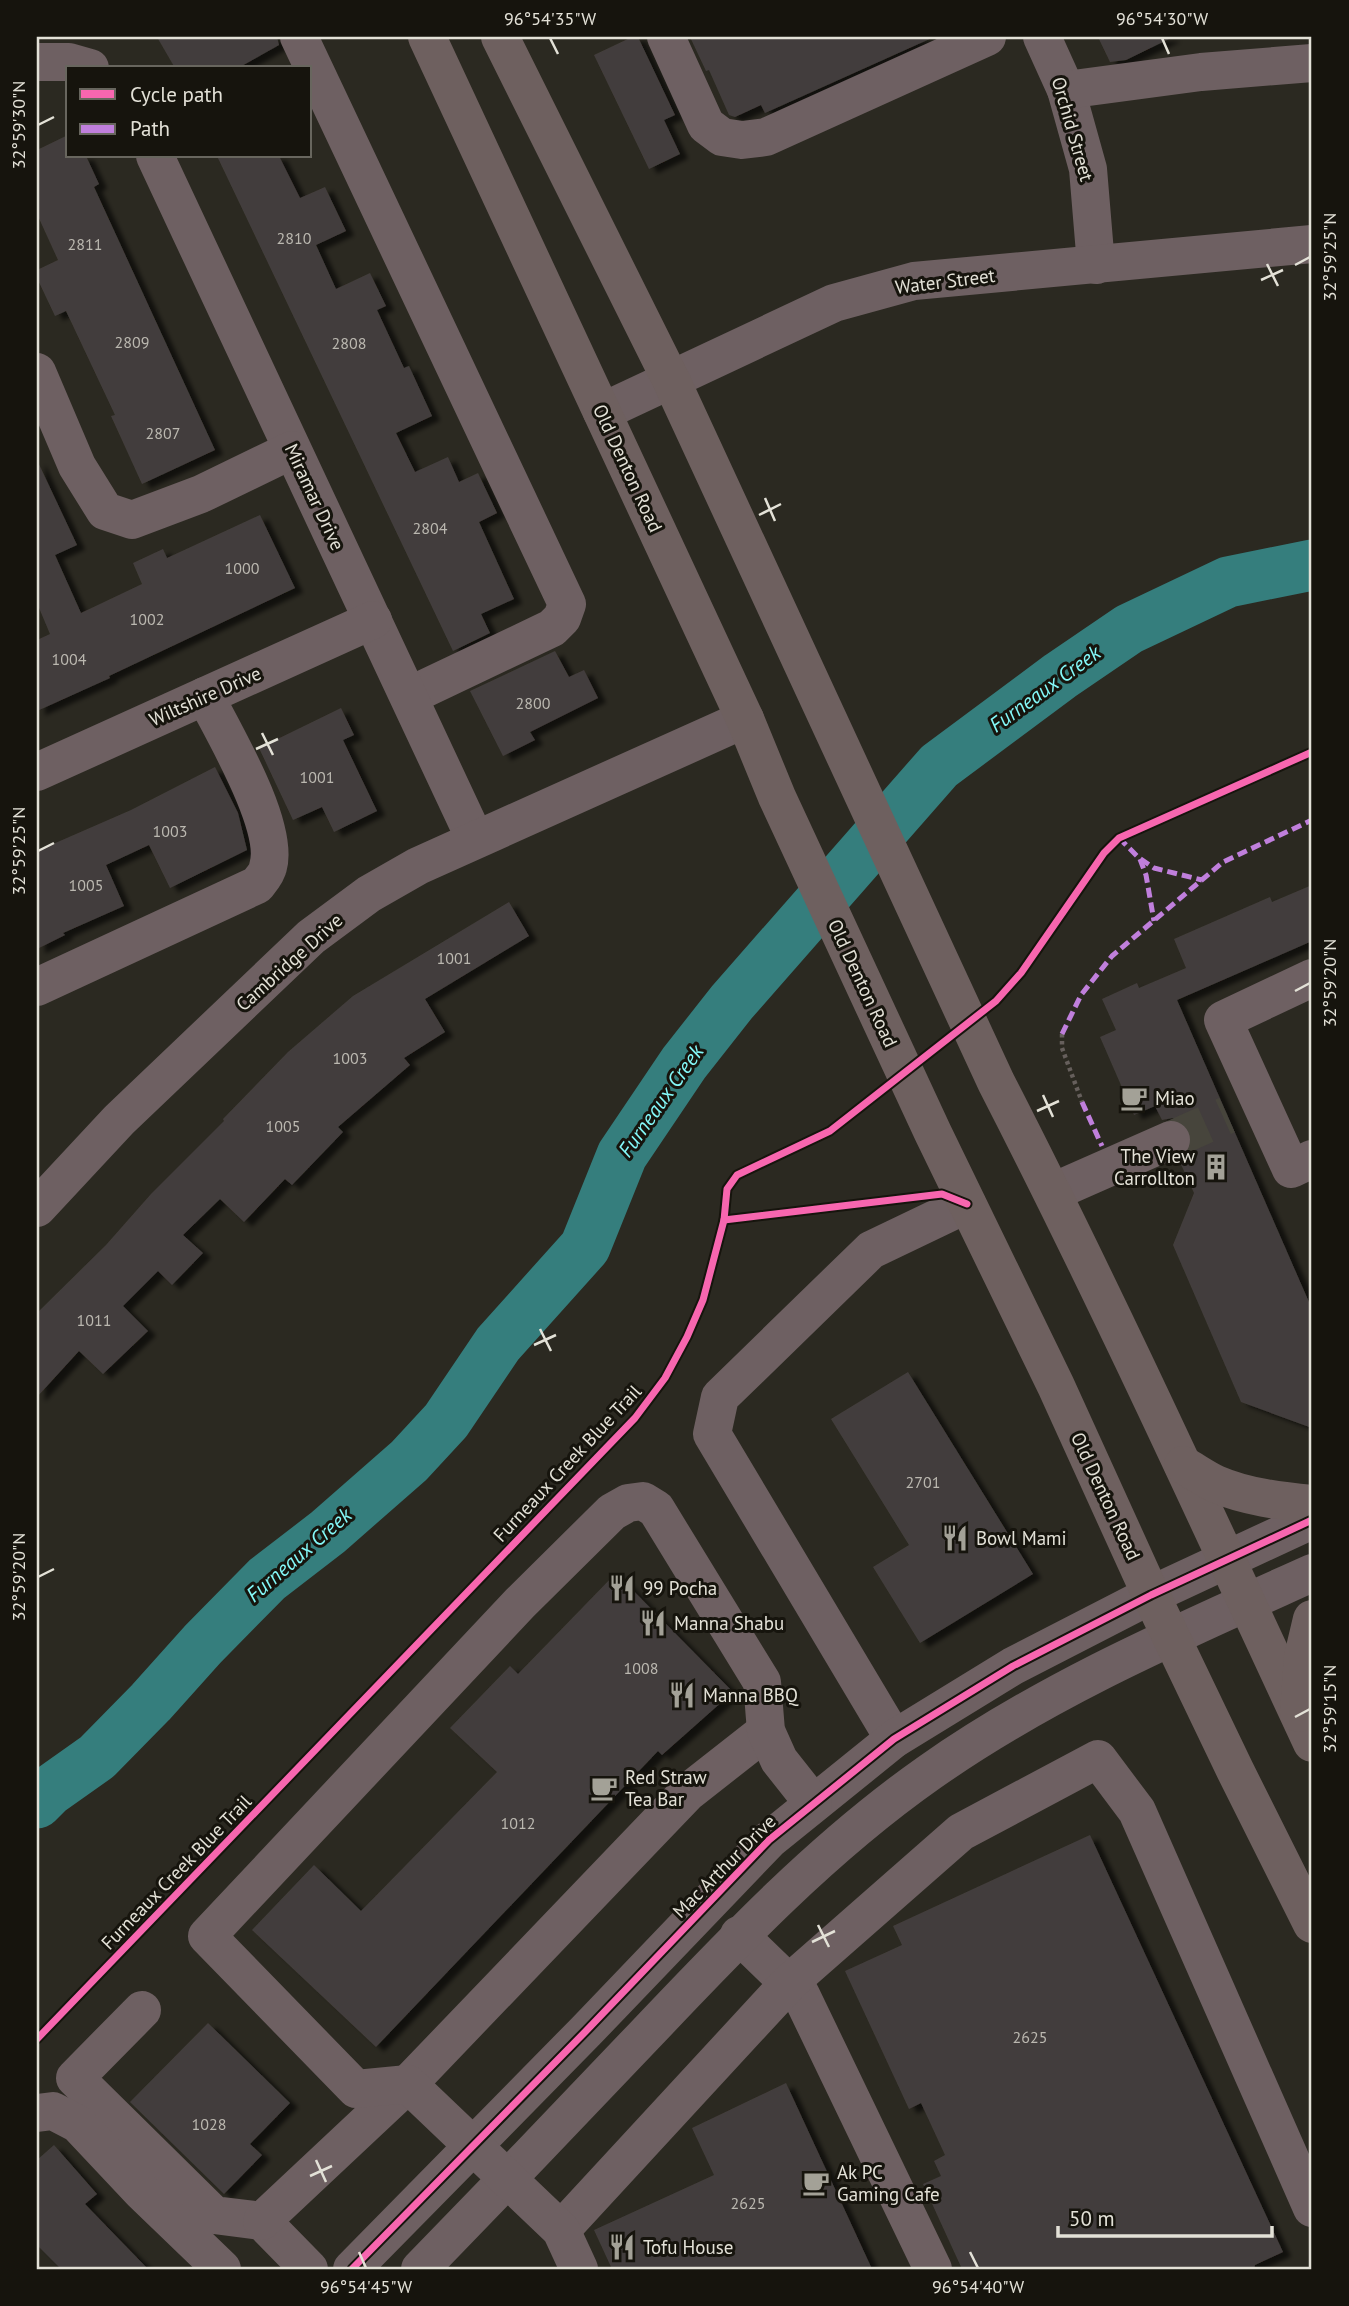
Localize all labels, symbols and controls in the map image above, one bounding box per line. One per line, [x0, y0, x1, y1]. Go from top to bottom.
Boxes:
text: 96°54'35"W [504, 7, 596, 30]
text: 96°54'30"W [1116, 7, 1208, 30]
legend [66, 66, 312, 158]
street label: Orchid Street [1047, 74, 1099, 184]
text: 32°59'30"N [7, 81, 30, 169]
text: Cycle path [130, 81, 223, 108]
text: Path [130, 115, 170, 142]
text: 32°59'25"N [1318, 213, 1341, 301]
house number: 2810 [277, 228, 312, 248]
house number: 2811 [68, 234, 102, 254]
street label: Water Street [894, 263, 997, 299]
house number: 2809 [115, 332, 149, 352]
house number: 2808 [332, 333, 366, 353]
street label: Old Denton Road [588, 400, 668, 536]
house number: 2807 [146, 423, 180, 443]
street label: Miramar Drive [280, 440, 350, 554]
house number: 2804 [413, 518, 448, 538]
house number: 1000 [225, 558, 260, 578]
house number: 1002 [130, 609, 164, 629]
water label: Furneaux Creek [984, 638, 1107, 738]
house number: 1004 [52, 649, 87, 669]
street label: Wiltshire Drive [145, 661, 265, 731]
house number: 2800 [516, 693, 551, 713]
house number: 1001 [300, 767, 334, 787]
text: 32°59'25"N [7, 807, 30, 895]
house number: 1003 [153, 821, 187, 841]
house number: 1005 [69, 875, 103, 895]
street label: Cambridge Drive [231, 908, 347, 1016]
street label: Old Denton Road [823, 915, 903, 1051]
text: 32°59'20"N [1318, 939, 1341, 1027]
house number: 1001 [437, 948, 471, 968]
water label: Furneaux Creek [612, 1038, 710, 1162]
house number: 1003 [333, 1048, 367, 1068]
cafe icon: Miao [1119, 1083, 1149, 1113]
place label: Miao [1155, 1086, 1195, 1110]
house number: 1005 [266, 1116, 300, 1136]
place label: The View Carrollton [1114, 1144, 1195, 1190]
building icon: The View Carrollton [1201, 1152, 1231, 1182]
house number: 1011 [77, 1310, 111, 1330]
street label: Furneaux Creek Blue Trail [488, 1379, 646, 1547]
street label: Old Denton Road [1066, 1428, 1146, 1564]
house number: 2701 [906, 1472, 940, 1492]
water label: Furneaux Creek [240, 1500, 358, 1608]
restaurant icon: Bowl Mami [940, 1523, 970, 1553]
place label: Bowl Mami [976, 1526, 1067, 1550]
text: 32°59'20"N [7, 1533, 30, 1621]
restaurant icon: 99 Pocha [607, 1573, 637, 1603]
place label: 99 Pocha [643, 1576, 717, 1600]
restaurant icon: Manna Shabu [638, 1608, 668, 1638]
place label: Manna Shabu [674, 1611, 784, 1635]
house number: 1008 [624, 1658, 658, 1678]
text: 32°59'15"N [1318, 1665, 1341, 1753]
restaurant icon: Manna BBQ [667, 1680, 697, 1710]
place label: Manna BBQ [703, 1683, 799, 1707]
place label: Red Straw Tea Bar [625, 1765, 707, 1811]
cafe icon: Red Straw Tea Bar [589, 1773, 619, 1803]
street label: Furneaux Creek Blue Trail [96, 1789, 257, 1955]
street label: Mac Arthur Drive [667, 1809, 781, 1923]
house number: 1012 [501, 1813, 535, 1833]
house number: 2625 [1013, 2027, 1047, 2047]
house number: 1028 [192, 2114, 226, 2134]
place label: Ak PC Gaming Cafe [837, 2160, 940, 2206]
cafe icon: Ak PC Gaming Cafe [801, 2168, 831, 2198]
house number: 2625 [731, 2193, 765, 2213]
scale bar [1058, 2194, 1272, 2238]
text: 50 m [1069, 2205, 1115, 2232]
restaurant icon: Tofu House [607, 2232, 637, 2262]
place label: Tofu House [643, 2235, 733, 2259]
text: 96°54'45"W [320, 2275, 412, 2298]
text: 96°54'40"W [932, 2275, 1024, 2298]

